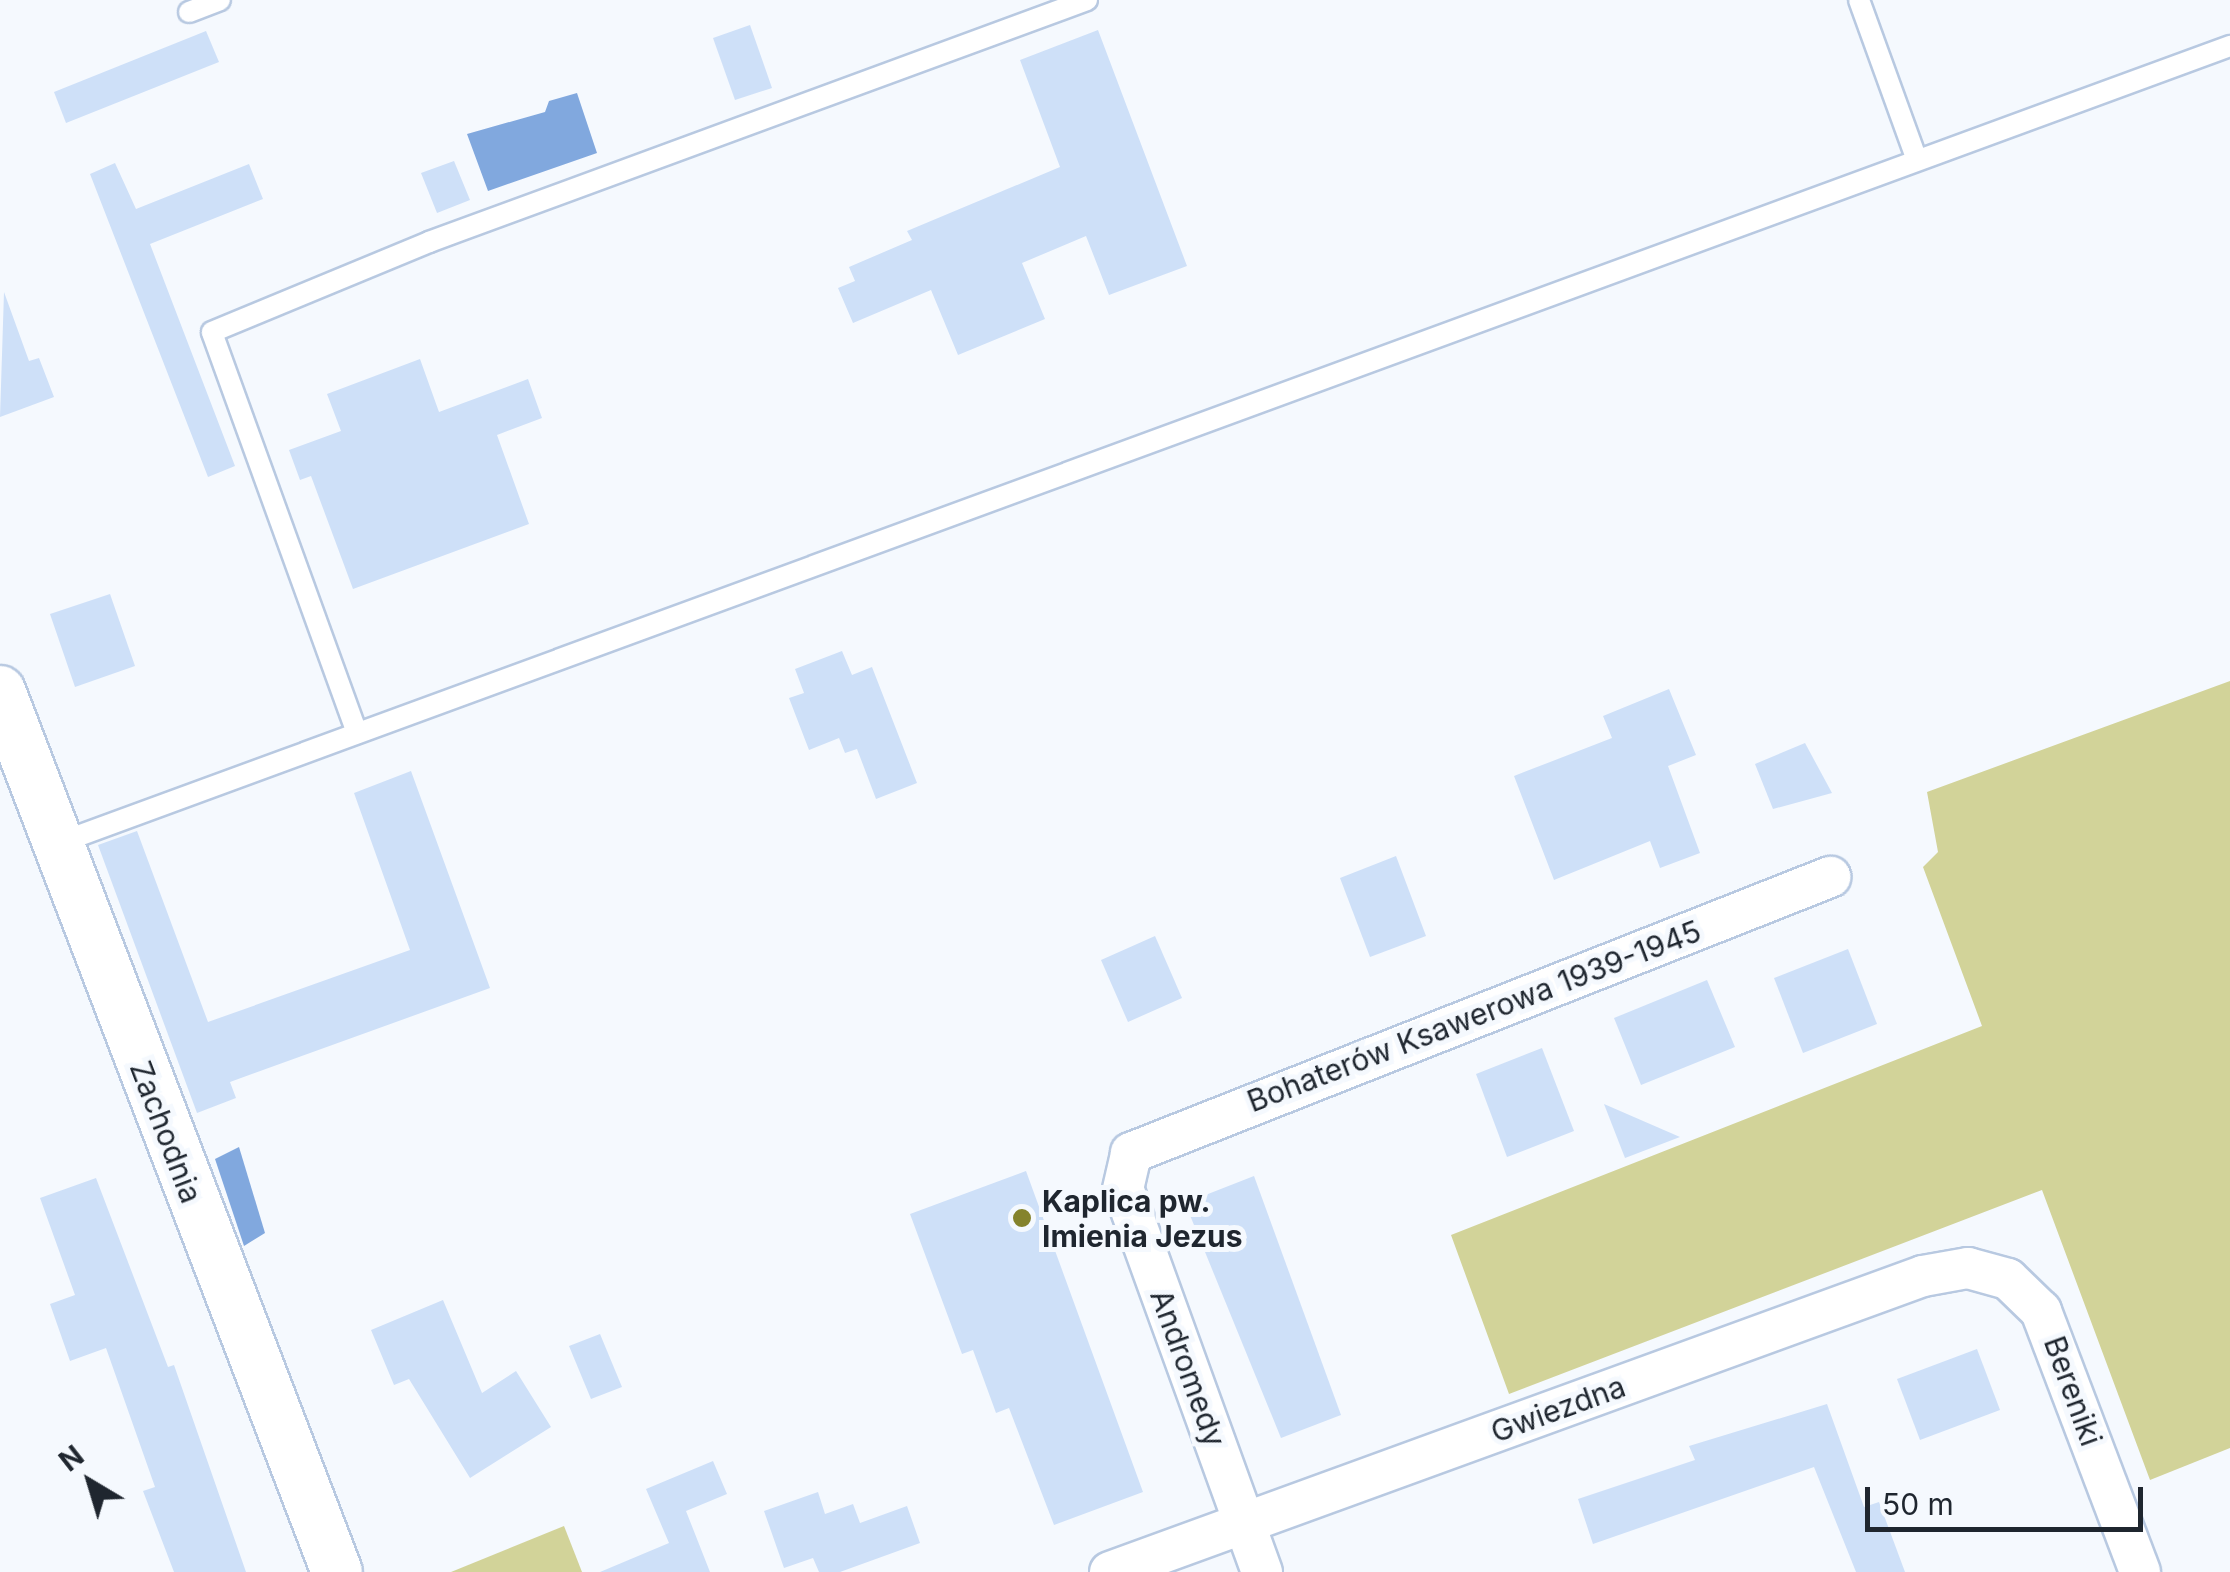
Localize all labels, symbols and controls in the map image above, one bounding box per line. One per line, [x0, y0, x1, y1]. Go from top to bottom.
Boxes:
street label: Bohaterów Ksawerowa 1939-1945 [1242, 913, 1706, 1119]
street label: Zachodnia [123, 1056, 209, 1208]
place label: Kaplica pw. Imienia Jezus [1042, 1183, 1243, 1254]
marker: Kaplica pw. Imienia Jezus [1011, 1207, 1033, 1229]
street label: Andromedy [1143, 1284, 1233, 1452]
street label: Bereniki [2037, 1331, 2109, 1451]
street label: Gwiezdna [1486, 1368, 1630, 1450]
north arrow [40, 1432, 140, 1532]
text: N [53, 1438, 90, 1478]
scale bar [1870, 1467, 2148, 1529]
text: 50 m [1882, 1486, 1954, 1522]

